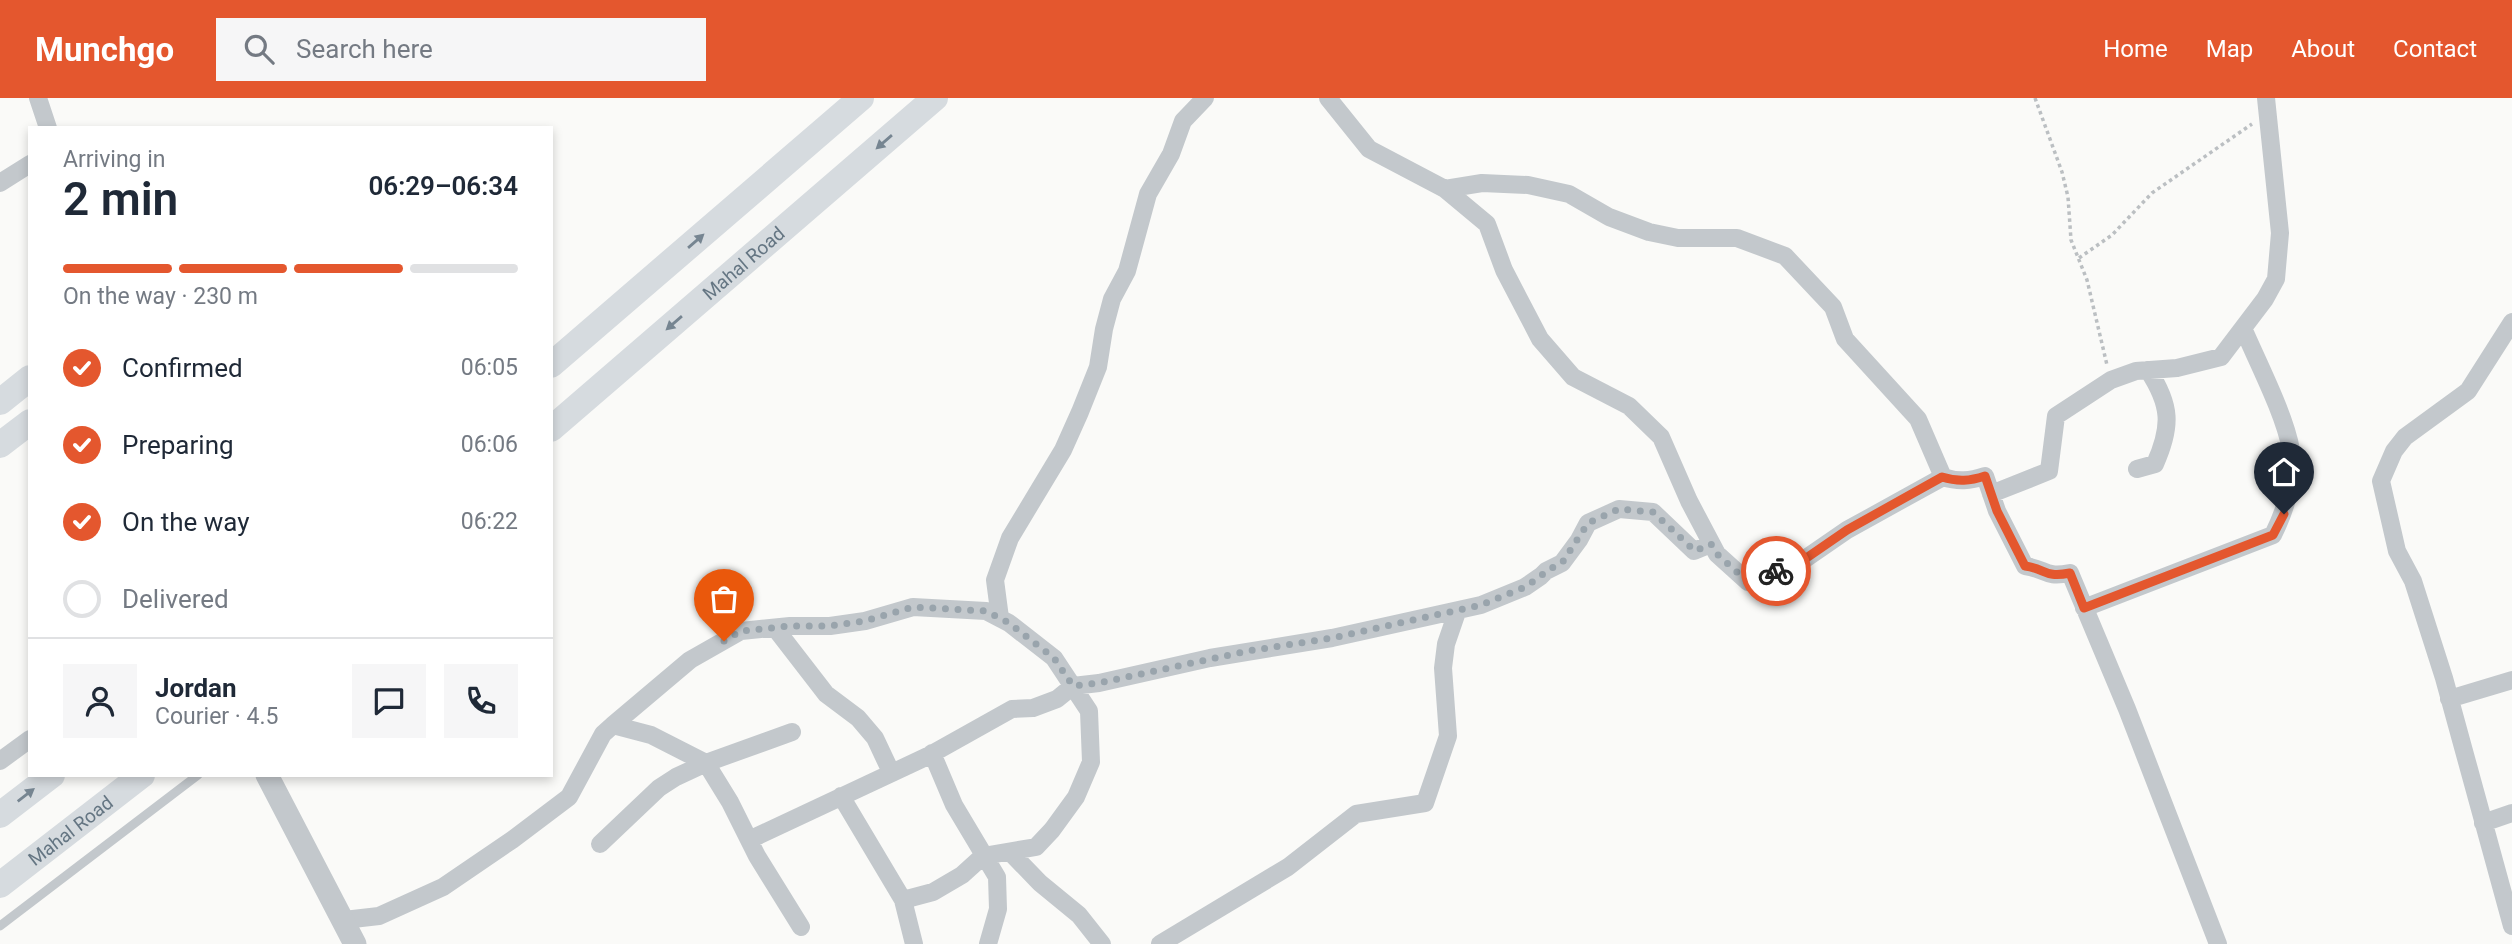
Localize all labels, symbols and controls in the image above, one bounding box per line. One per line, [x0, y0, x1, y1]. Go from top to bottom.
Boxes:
search box [216, 18, 706, 81]
text: Munchgo [35, 30, 174, 69]
icon: search [240, 30, 278, 68]
text: Search here [296, 34, 433, 64]
text: Home [2103, 35, 2168, 63]
text: Map [2206, 35, 2253, 63]
text: About [2291, 35, 2355, 63]
text: Contact [2393, 35, 2477, 63]
one-way arrow [875, 134, 892, 149]
text: Arriving in [63, 146, 166, 173]
text: 06:29–06:34 [368, 171, 518, 201]
text: 2 min [63, 172, 178, 226]
street label: Mahal Road [698, 222, 789, 305]
one-way arrow [687, 234, 704, 249]
text: On the way · 230 m [63, 283, 258, 310]
one-way arrow [665, 315, 683, 331]
icon: check [63, 349, 101, 387]
text: Confirmed [122, 353, 243, 383]
text: 06:05 [461, 354, 518, 381]
icon: check [63, 426, 101, 464]
text: Preparing [122, 430, 234, 460]
text: 06:06 [461, 431, 518, 458]
pin [2254, 442, 2314, 514]
icon: home [2265, 453, 2303, 491]
icon: check [63, 503, 101, 541]
text: On the way [122, 507, 250, 537]
text: 06:22 [461, 508, 518, 535]
courier [1741, 536, 1811, 606]
icon: bike [1757, 552, 1795, 590]
pin [694, 569, 754, 641]
icon: bag [705, 580, 743, 618]
text: Delivered [122, 584, 229, 614]
button: person [63, 664, 137, 738]
button: chat [352, 664, 426, 738]
button: phone [444, 664, 518, 738]
text: Jordan [155, 673, 237, 703]
text: Courier · 4.5 [155, 703, 278, 730]
one-way arrow [17, 789, 35, 803]
street label: Mahal Road [24, 791, 118, 871]

